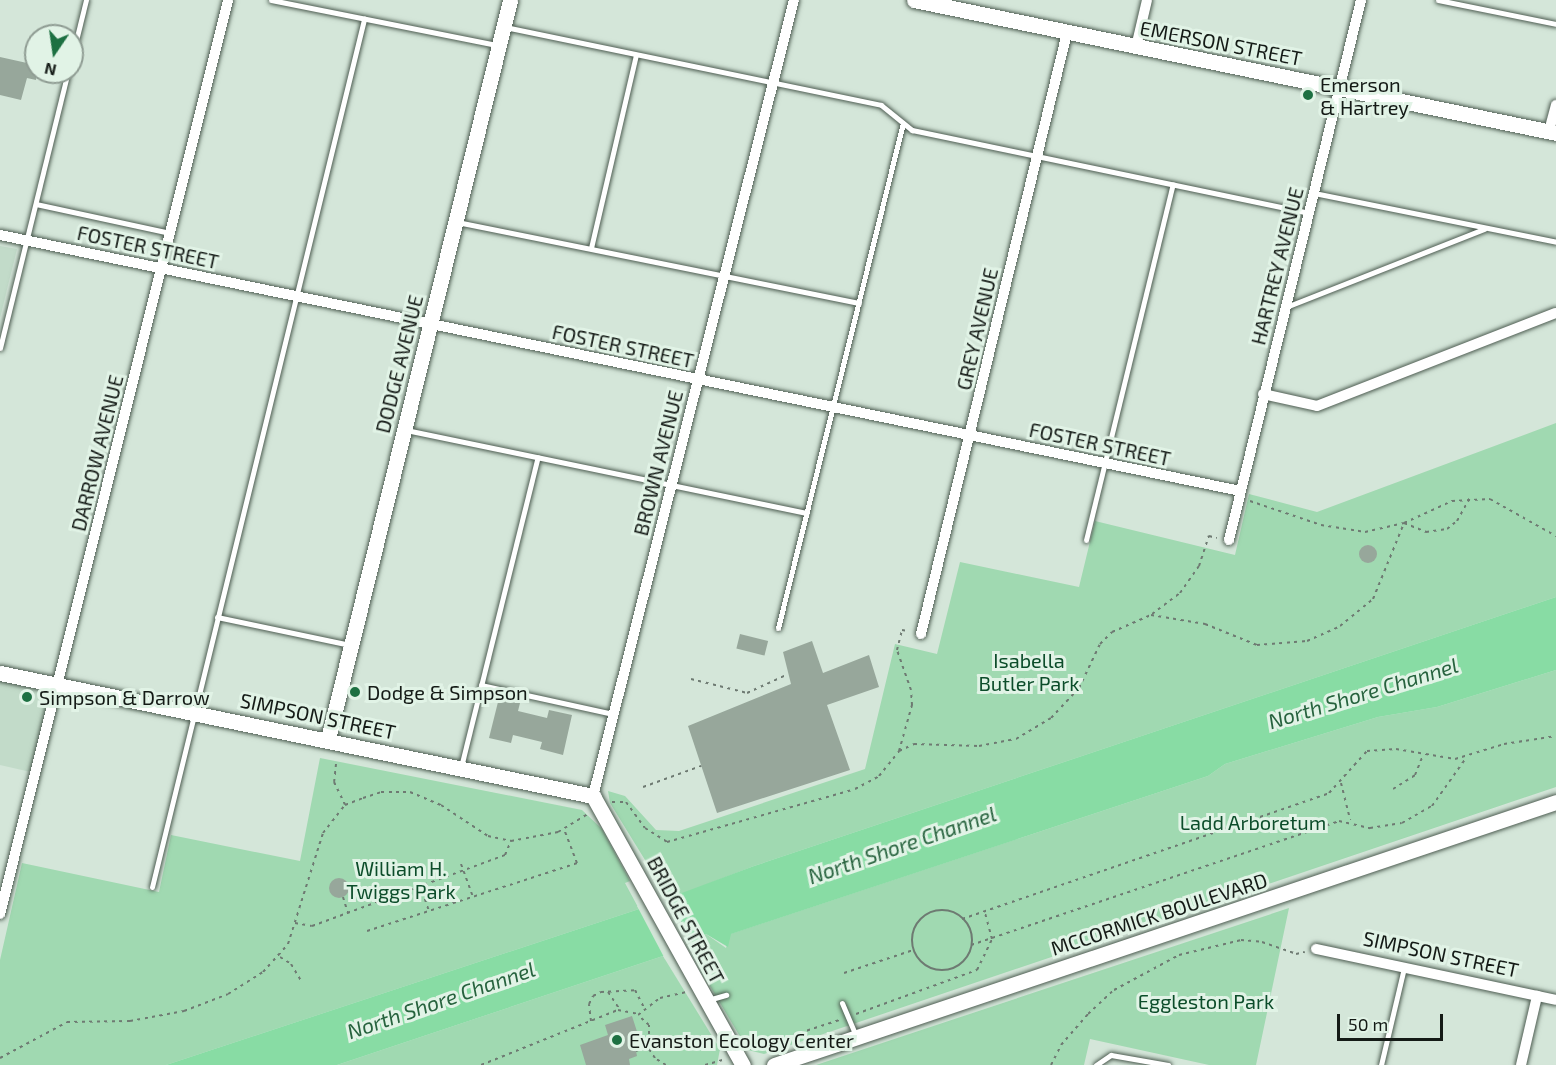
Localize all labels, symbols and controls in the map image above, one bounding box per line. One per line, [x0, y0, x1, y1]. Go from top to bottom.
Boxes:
street label: EMERSON STREET [1138, 16, 1304, 70]
north arrow [24, 24, 84, 84]
text: N [43, 60, 58, 81]
place label: Emerson & Hartrey [1320, 72, 1409, 119]
marker: Emerson & Hartrey [1301, 88, 1315, 102]
street label: HARTREY AVENUE [1246, 184, 1308, 348]
street label: FOSTER STREET [75, 220, 221, 274]
street label: GREY AVENUE [951, 265, 1003, 393]
street label: DODGE AVENUE [370, 292, 428, 436]
street label: FOSTER STREET [550, 319, 696, 373]
street label: DARROW AVENUE [66, 372, 128, 534]
street label: BROWN AVENUE [628, 388, 688, 538]
street label: FOSTER STREET [1027, 417, 1173, 471]
park label: Isabella Butler Park [978, 649, 1080, 696]
water label: North Shore Channel [1265, 652, 1461, 734]
place label: Dodge & Simpson [367, 680, 528, 704]
place label: Simpson & Darrow [39, 685, 210, 709]
marker: Dodge & Simpson [348, 685, 362, 699]
street label: SIMPSON STREET [238, 688, 398, 744]
marker: Simpson & Darrow [20, 690, 34, 704]
water label: North Shore Channel [805, 801, 999, 889]
park label: Ladd Arboretum [1180, 810, 1326, 834]
street label: BRIDGE STREET [642, 852, 730, 988]
park label: William H. Twiggs Park [346, 856, 456, 903]
street label: MCCORMICK BOULEVARD [1048, 868, 1270, 960]
street label: SIMPSON STREET [1361, 926, 1521, 982]
water label: North Shore Channel [344, 956, 538, 1044]
park label: Eggleston Park [1138, 989, 1274, 1013]
scale bar [1340, 1002, 1446, 1040]
text: 50 m [1348, 1013, 1388, 1035]
place label: Evanston Ecology Center [629, 1028, 854, 1052]
marker: Evanston Ecology Center [610, 1033, 624, 1047]

